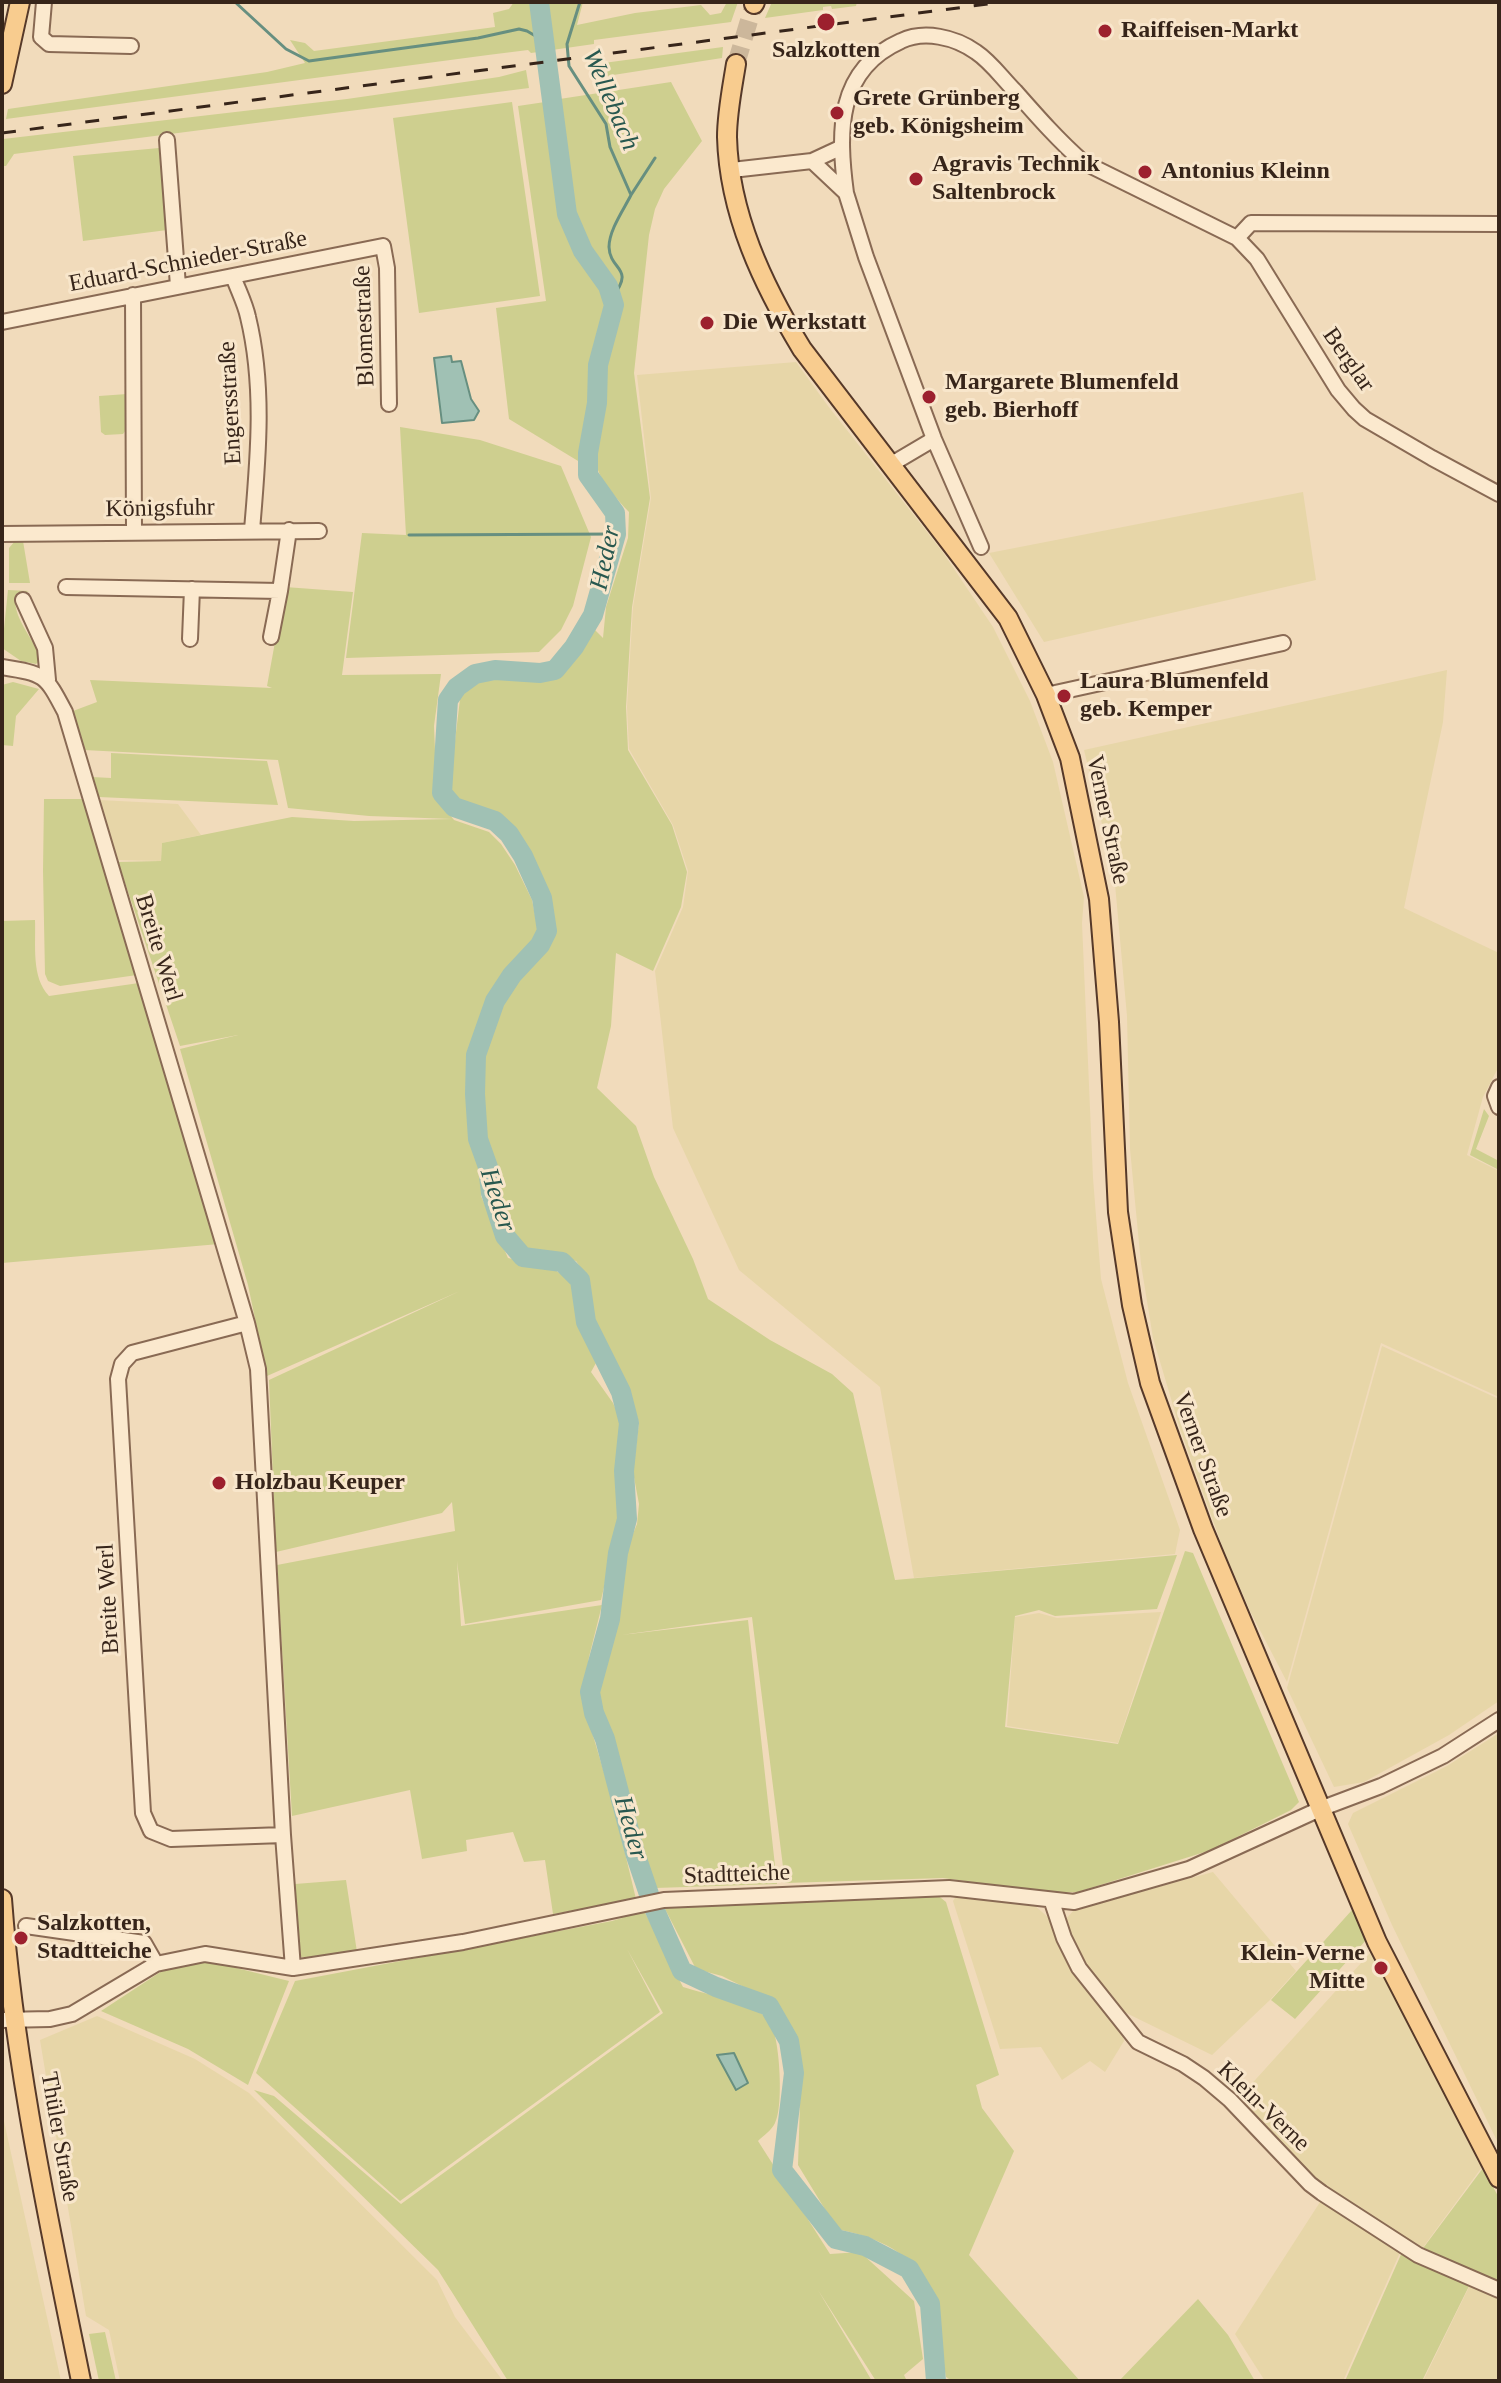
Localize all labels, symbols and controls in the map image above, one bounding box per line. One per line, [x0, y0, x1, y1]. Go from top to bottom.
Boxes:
marker: Salzkotten [815, 11, 837, 33]
place label: Raiffeisen-Markt [1121, 17, 1298, 45]
marker: Raiffeisen-Markt [1096, 22, 1114, 40]
place label: Salzkotten [772, 37, 880, 65]
water label: Wellebach [575, 45, 645, 155]
place label: Grete Grünberg geb. Königsheim [853, 85, 1024, 141]
marker: Grete Grünberg geb. Königsheim [828, 104, 846, 122]
place label: Agravis Technik Saltenbrock [932, 151, 1100, 207]
place label: Antonius Kleinn [1161, 158, 1330, 186]
marker: Antonius Kleinn [1136, 163, 1154, 181]
marker: Agravis Technik Saltenbrock [907, 170, 925, 188]
street label: Eduard-Schnieder-Straße [66, 225, 310, 299]
street label: Blomestraße [348, 265, 382, 387]
place label: Die Werkstatt [723, 309, 866, 337]
marker: Die Werkstatt [698, 314, 716, 332]
street label: Berglar [1316, 322, 1380, 398]
street label: Engersstraße [213, 340, 249, 466]
place label: Margarete Blumenfeld geb. Bierhoff [945, 369, 1178, 425]
marker: Margarete Blumenfeld geb. Bierhoff [920, 388, 938, 406]
street label: Königsfuhr [105, 494, 215, 524]
water label: Heder [584, 523, 628, 593]
place label: Laura Blumenfeld geb. Kemper [1080, 668, 1269, 724]
marker: Laura Blumenfeld geb. Kemper [1055, 687, 1073, 705]
street label: Verner Straße [1079, 753, 1135, 887]
street label: Breite Werl [128, 891, 188, 1005]
water label: Heder [472, 1164, 522, 1236]
street label: Verner Straße [1166, 1388, 1238, 1522]
place label: Holzbau Keuper [235, 1469, 405, 1497]
marker: Holzbau Keuper [210, 1474, 228, 1492]
street label: Breite Werl [92, 1543, 126, 1655]
water label: Heder [606, 1792, 654, 1864]
street label: Stadtteiche [683, 1859, 791, 1891]
place label: Salzkotten, Stadtteiche [37, 1910, 152, 1966]
marker: Salzkotten, Stadtteiche [12, 1929, 30, 1947]
place label: Klein-Verne Mitte [1241, 1940, 1365, 1996]
marker: Klein-Verne Mitte [1372, 1959, 1390, 1977]
street label: Klein-Verne [1211, 2056, 1315, 2158]
street label: Thüler Straße [33, 2070, 85, 2204]

